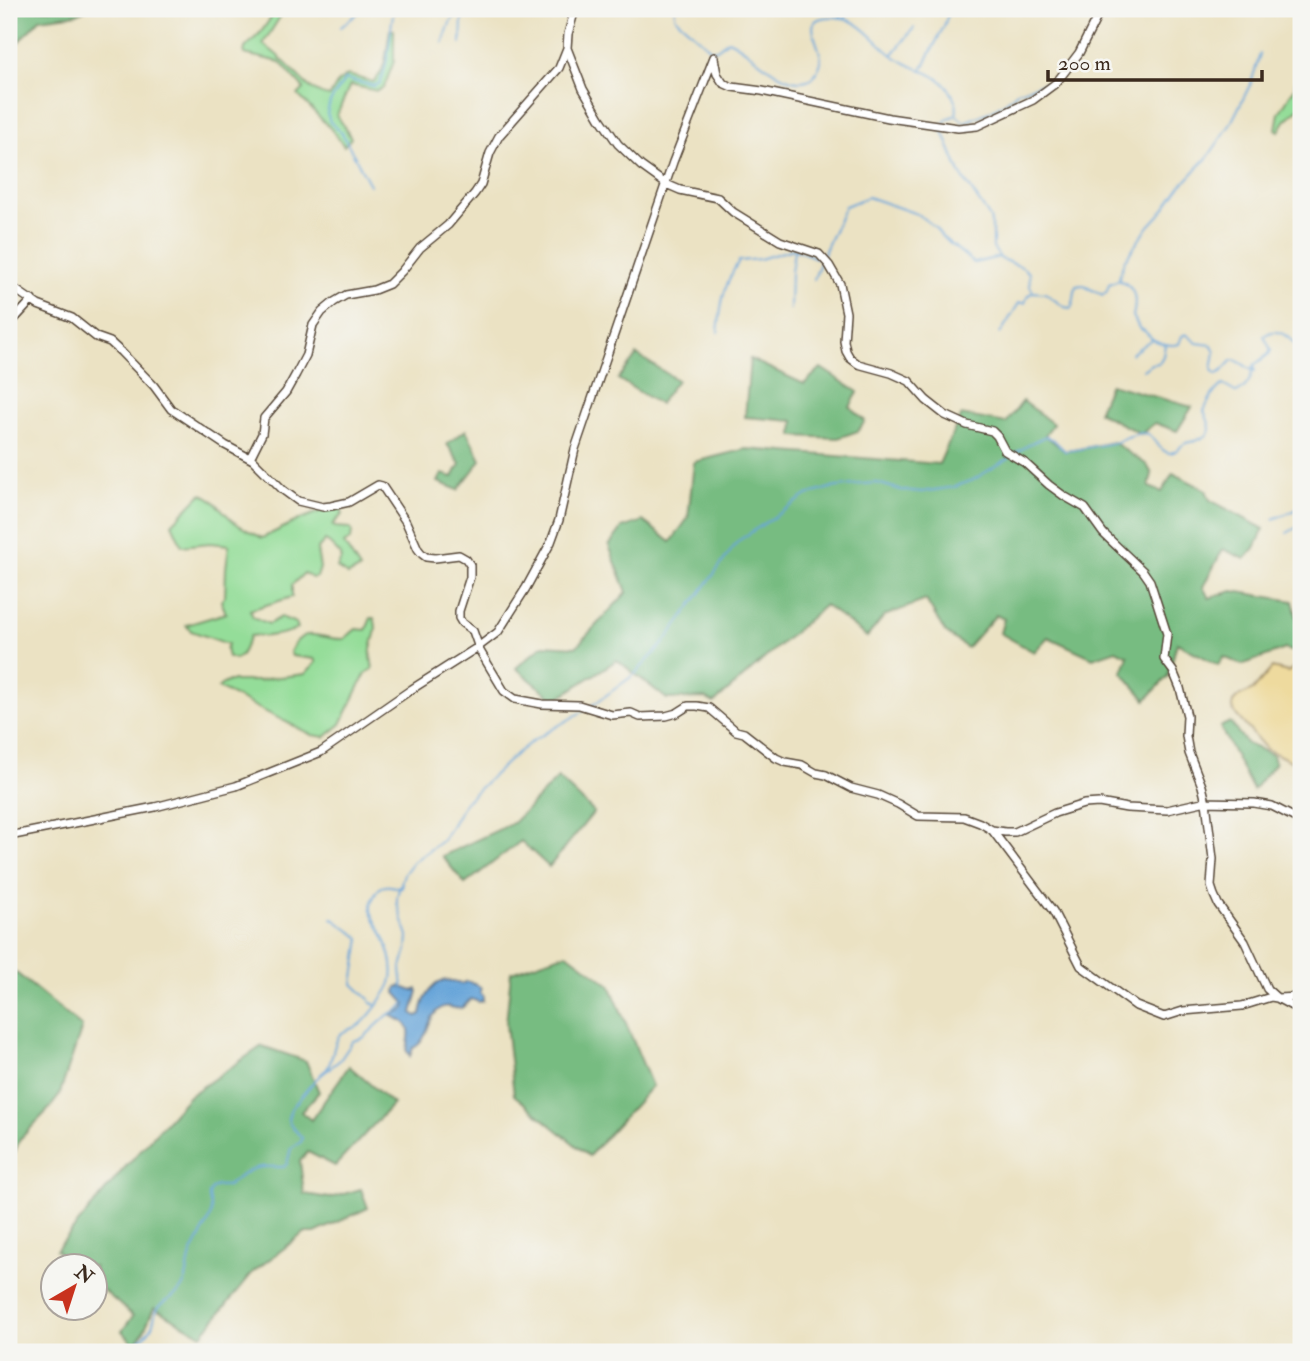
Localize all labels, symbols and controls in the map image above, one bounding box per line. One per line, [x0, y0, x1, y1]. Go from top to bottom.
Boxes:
scale bar [1048, 38, 1261, 82]
text: 200 m [1058, 50, 1111, 77]
north arrow [38, 1252, 108, 1322]
text: N [69, 1259, 99, 1290]

